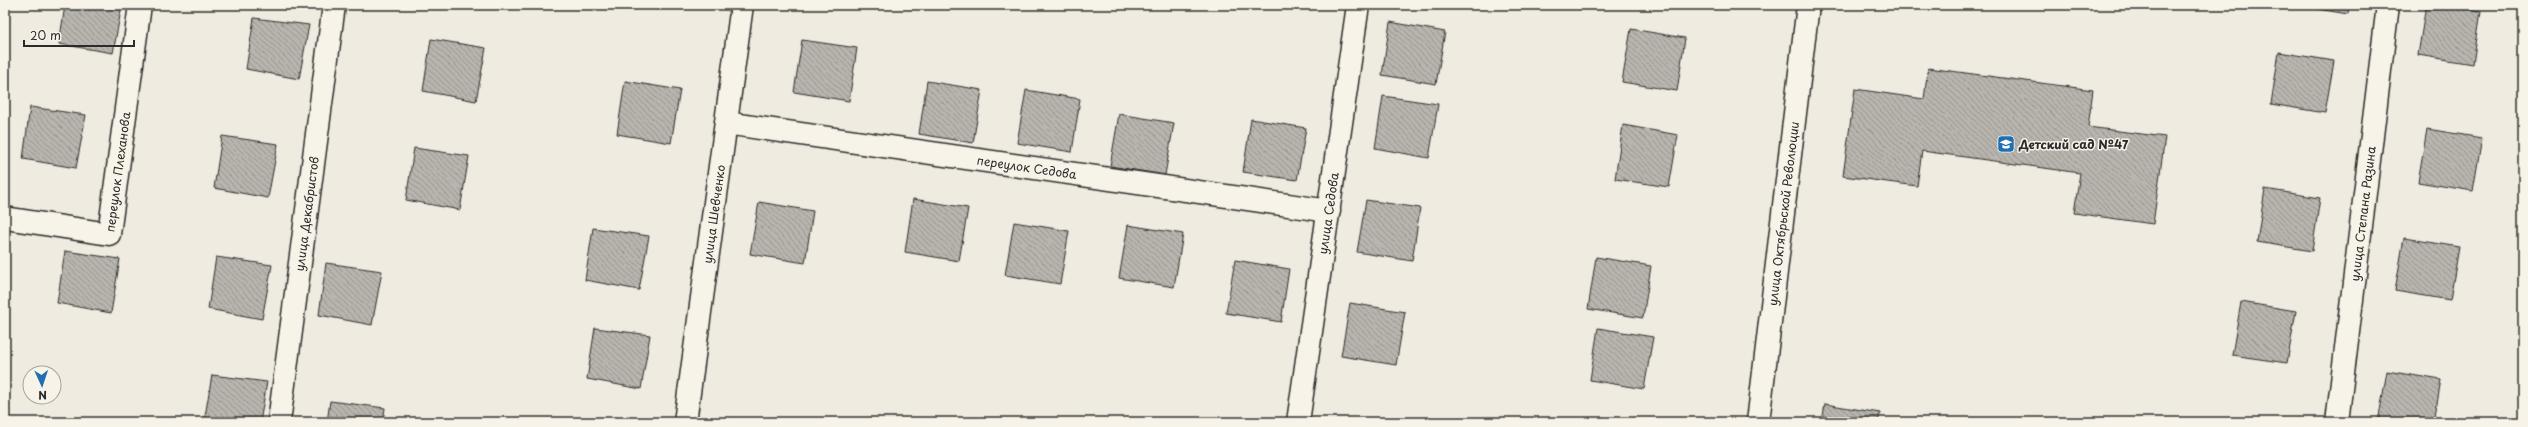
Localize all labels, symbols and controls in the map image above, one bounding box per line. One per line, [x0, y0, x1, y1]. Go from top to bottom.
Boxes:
scale bar [24, 22, 134, 48]
text: 20 m [30, 26, 61, 44]
street label: переулок Плеханова [100, 110, 135, 233]
street label: улица Октябрьской Революции [1763, 120, 1803, 307]
school or university icon: Детский сад №47 [1996, 134, 2016, 154]
place label: Детский сад №47 [2018, 135, 2129, 153]
street label: улица Степана Разина [2345, 145, 2380, 282]
street label: переулок Седова [976, 151, 1078, 183]
street label: улица Декабристов [290, 155, 323, 272]
street label: улица Шевченко [698, 163, 729, 264]
street label: улица Седова [1313, 170, 1343, 255]
north arrow [22, 365, 62, 405]
text: N [37, 387, 47, 404]

